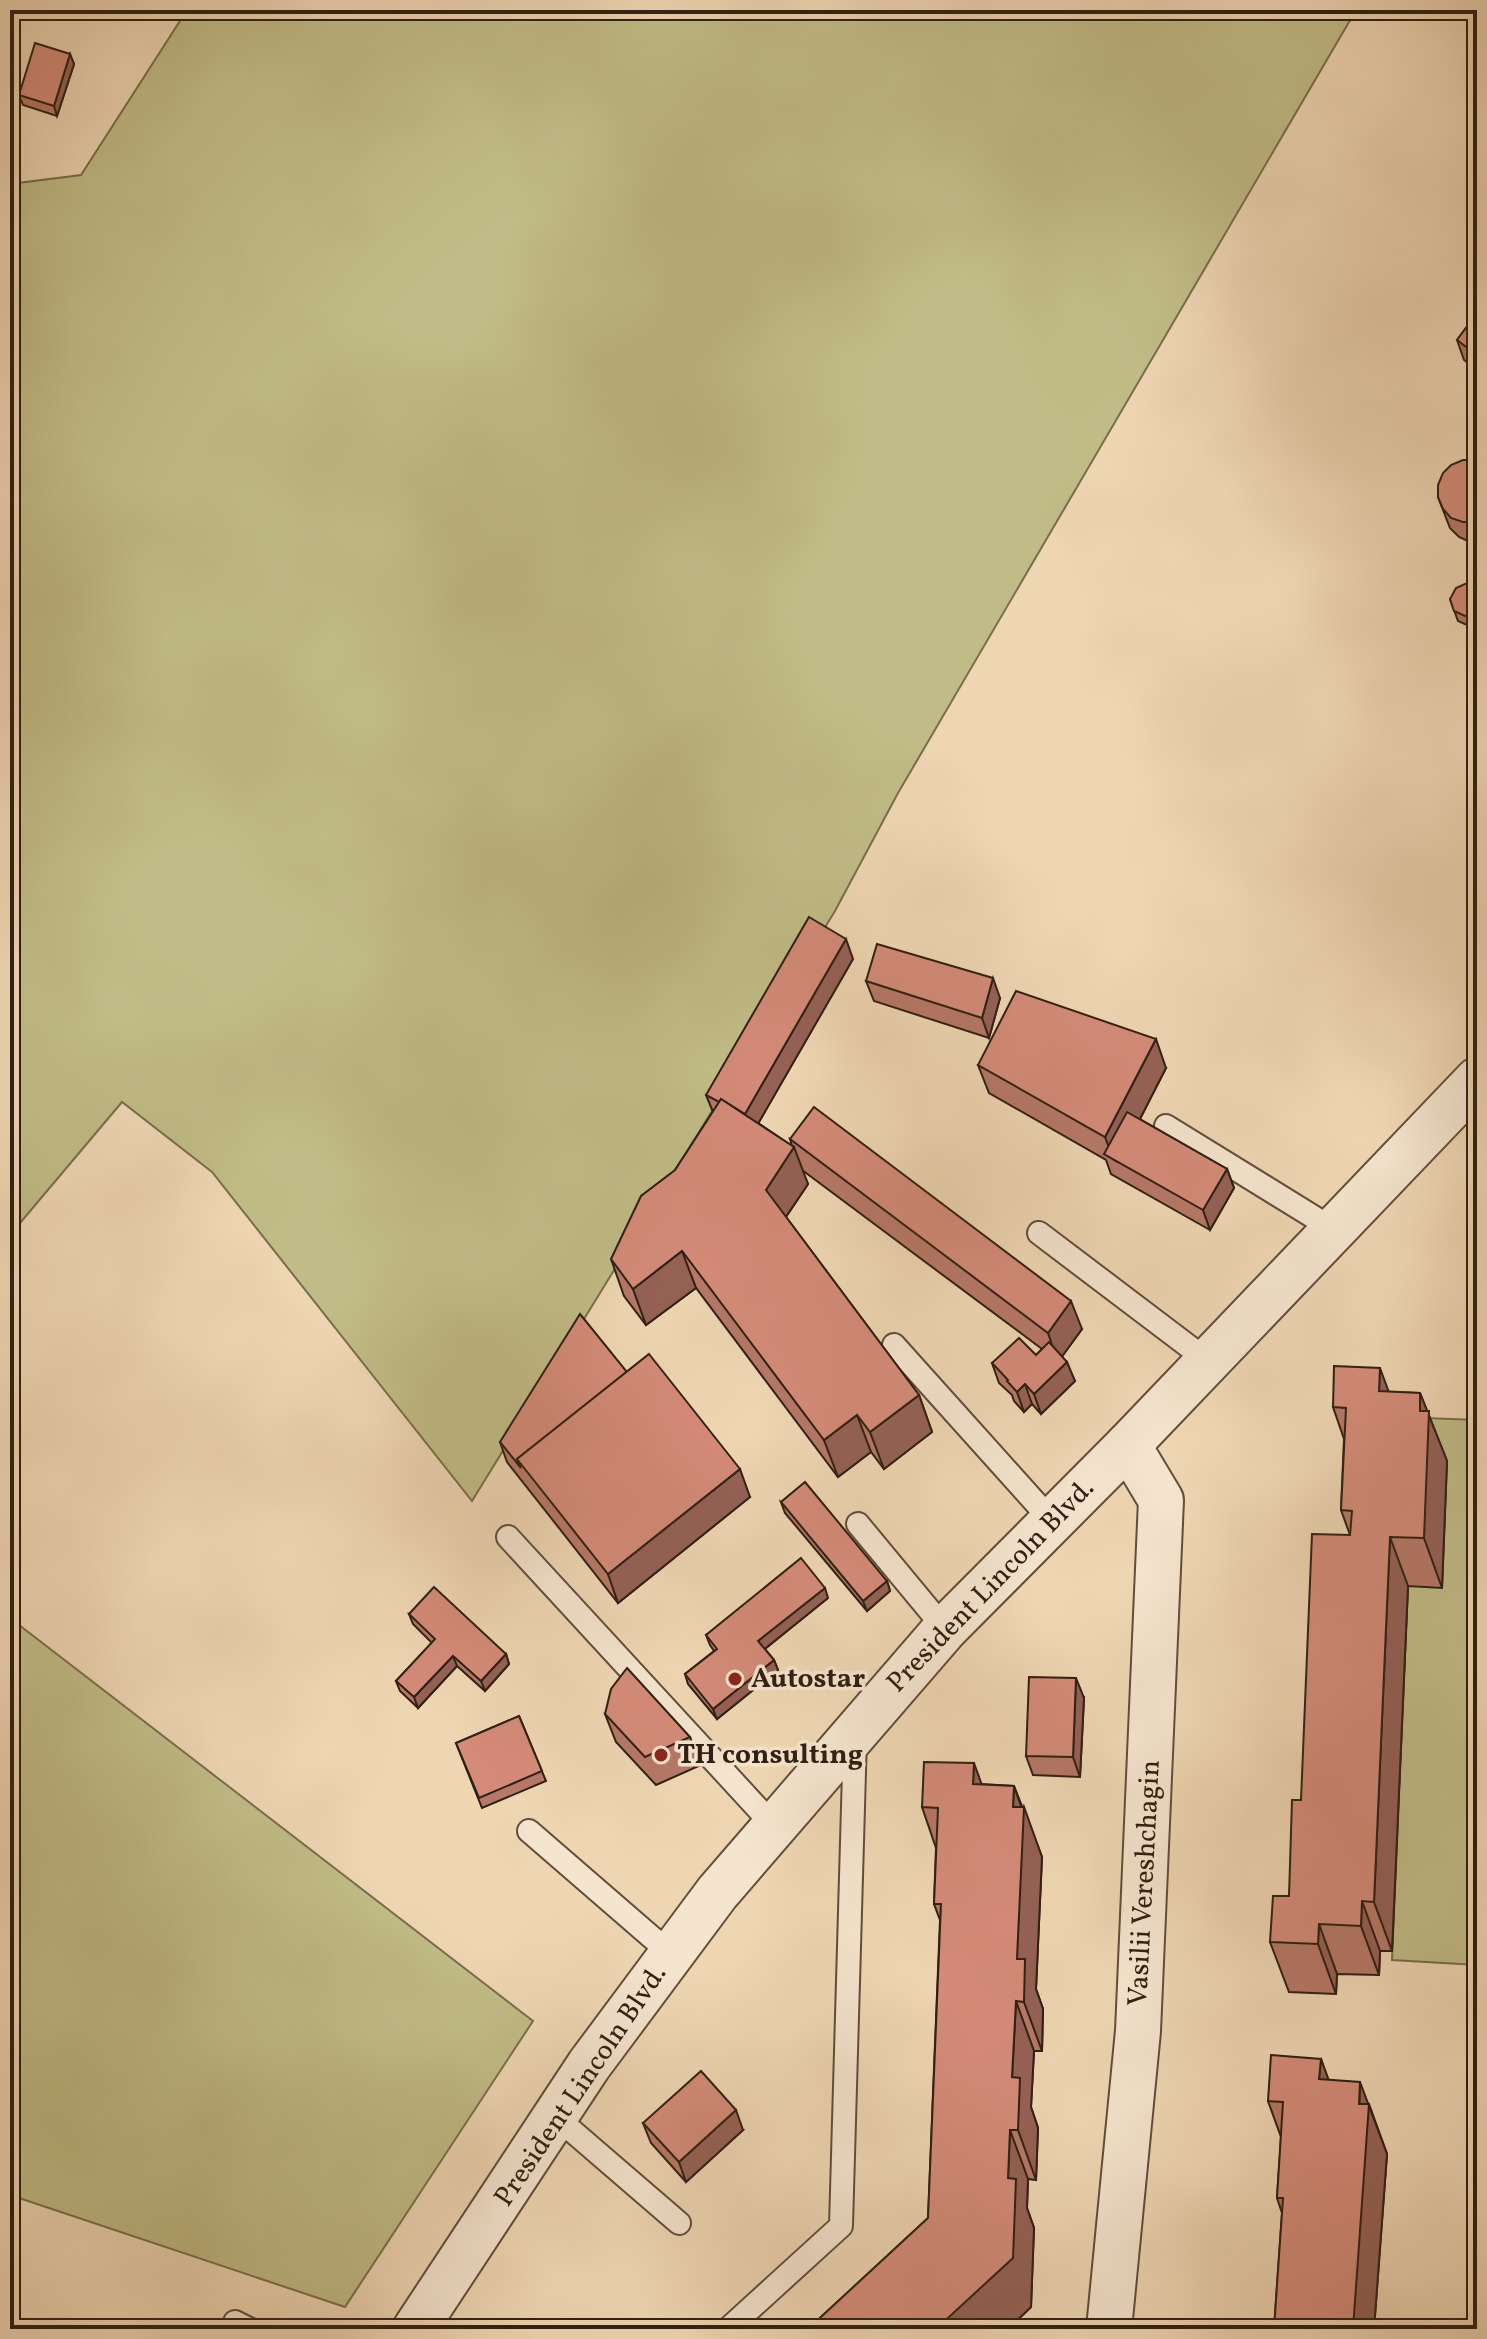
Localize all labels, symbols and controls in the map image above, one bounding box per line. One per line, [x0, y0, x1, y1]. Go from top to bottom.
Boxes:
street label: President Lincoln Blvd. [878, 1470, 1104, 1702]
place label: Autostar [751, 1660, 865, 1699]
marker: Autostar [726, 1670, 744, 1688]
place label: TH consulting [677, 1736, 863, 1775]
marker: TH consulting [652, 1746, 670, 1764]
street label: Vasilii Vereshchagin [1119, 1759, 1171, 2007]
street label: President Lincoln Blvd. [485, 1957, 677, 2215]

